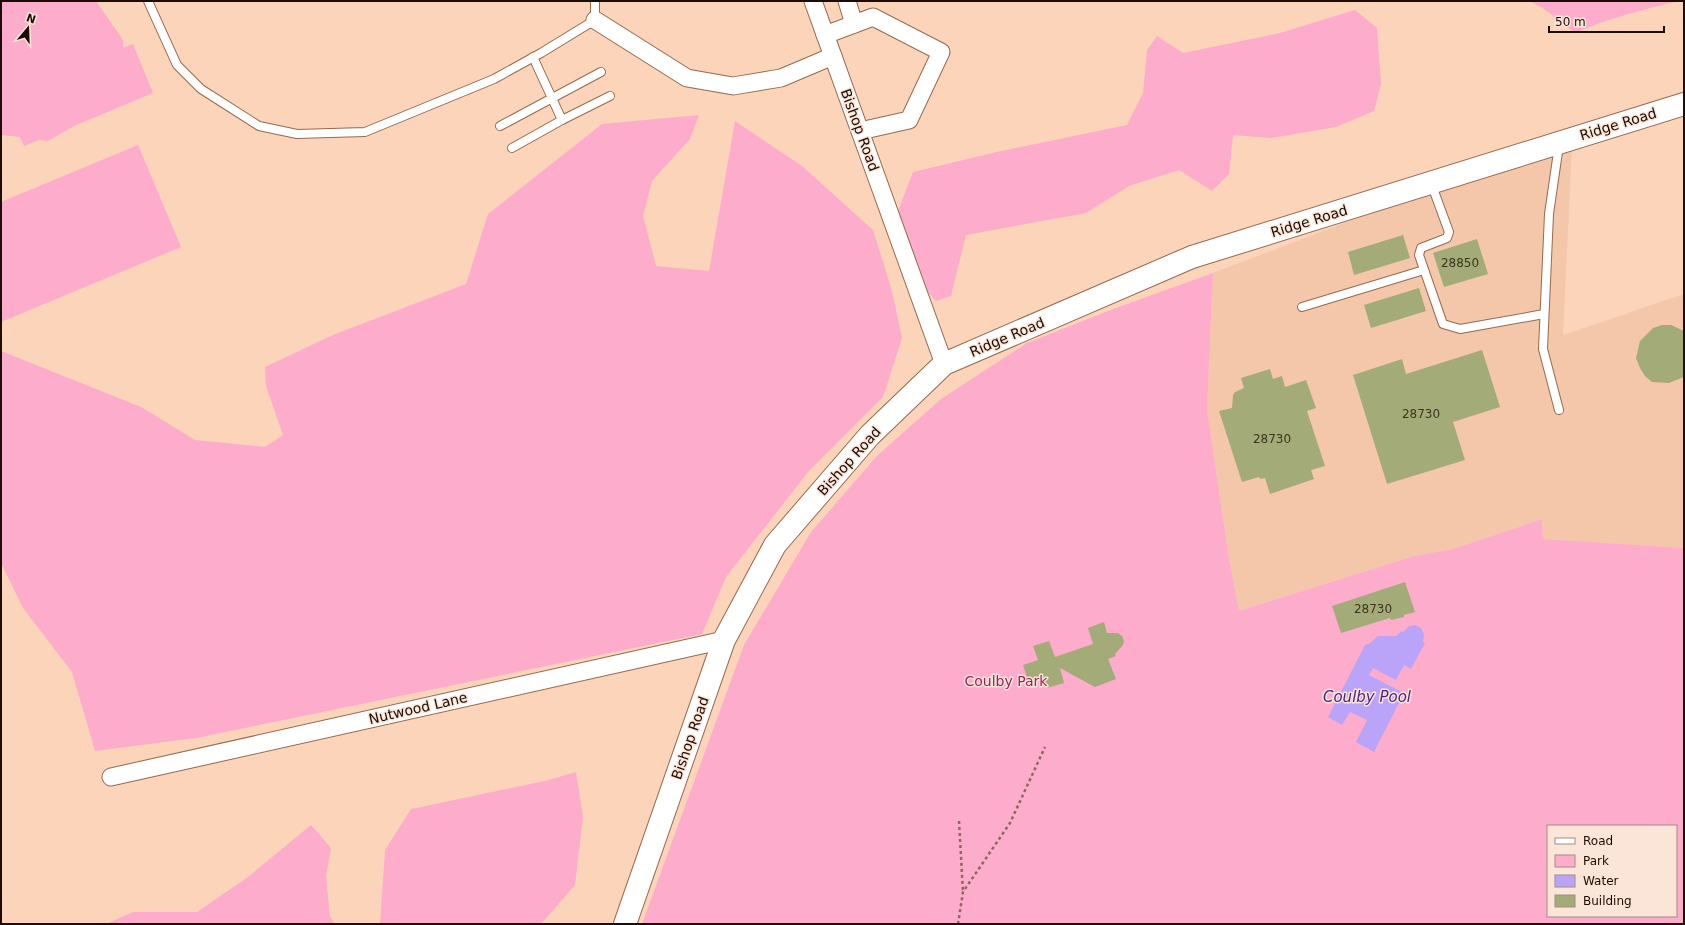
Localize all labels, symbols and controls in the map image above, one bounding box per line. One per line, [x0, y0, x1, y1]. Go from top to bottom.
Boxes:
north arrow [8, 8, 48, 48]
scale bar [1549, 8, 1664, 34]
text: N [25, 11, 38, 27]
text: 50 m [1555, 15, 1586, 29]
street label: Bishop Road [838, 87, 882, 173]
street label: Ridge Road [1578, 105, 1658, 143]
street label: Ridge Road [1269, 202, 1349, 240]
house number: 28850 [1441, 256, 1479, 270]
street label: Ridge Road [967, 314, 1047, 360]
house number: 28730 [1402, 407, 1440, 421]
street label: Bishop Road [814, 423, 884, 499]
house number: 28730 [1253, 432, 1291, 446]
house number: 28730 [1354, 602, 1392, 616]
park label: Coulby Park [965, 673, 1048, 689]
water label: Coulby Pool [1323, 688, 1412, 706]
street label: Nutwood Lane [367, 689, 469, 727]
street label: Bishop Road [668, 694, 712, 782]
legend [1547, 825, 1677, 917]
text: Road [1583, 834, 1613, 848]
text: Park [1583, 854, 1609, 868]
text: Water [1583, 874, 1619, 888]
text: Building [1583, 894, 1632, 908]

